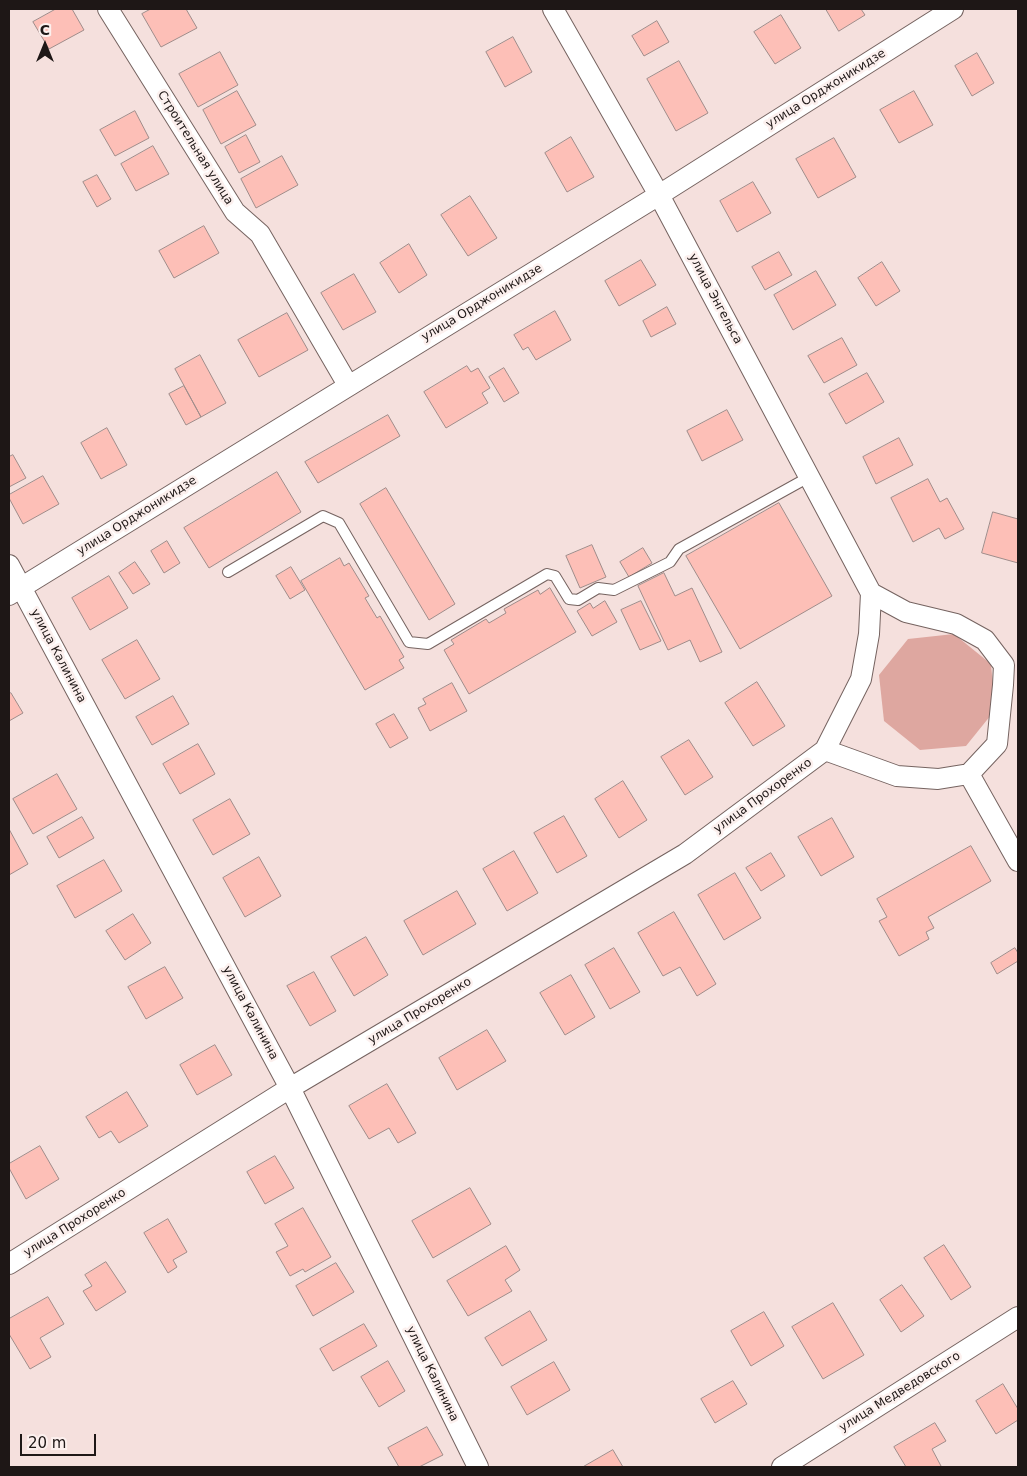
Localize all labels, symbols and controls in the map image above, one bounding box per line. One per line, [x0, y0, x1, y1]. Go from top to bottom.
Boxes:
north arrow [20, 20, 70, 70]
text: С [40, 22, 50, 38]
street label: улица Орджоникидзе [764, 46, 888, 132]
street label: Строительная улица [154, 88, 236, 208]
street label: улица Энгельса [685, 251, 745, 347]
street label: улица Орджоникидзе [419, 261, 545, 345]
street label: улица Орджоникидзе [75, 473, 199, 559]
street label: улица Калинина [27, 607, 89, 705]
street label: улица Прохоренко [711, 756, 815, 836]
street label: улица Калинина [219, 964, 281, 1062]
street label: улица Прохоренко [366, 975, 474, 1047]
street label: улица Прохоренко [21, 1186, 129, 1260]
street label: улица Калинина [403, 1324, 461, 1424]
street label: улица Медведовского [837, 1349, 963, 1435]
scale bar [22, 1424, 99, 1456]
text: 20 m [28, 1434, 66, 1452]

